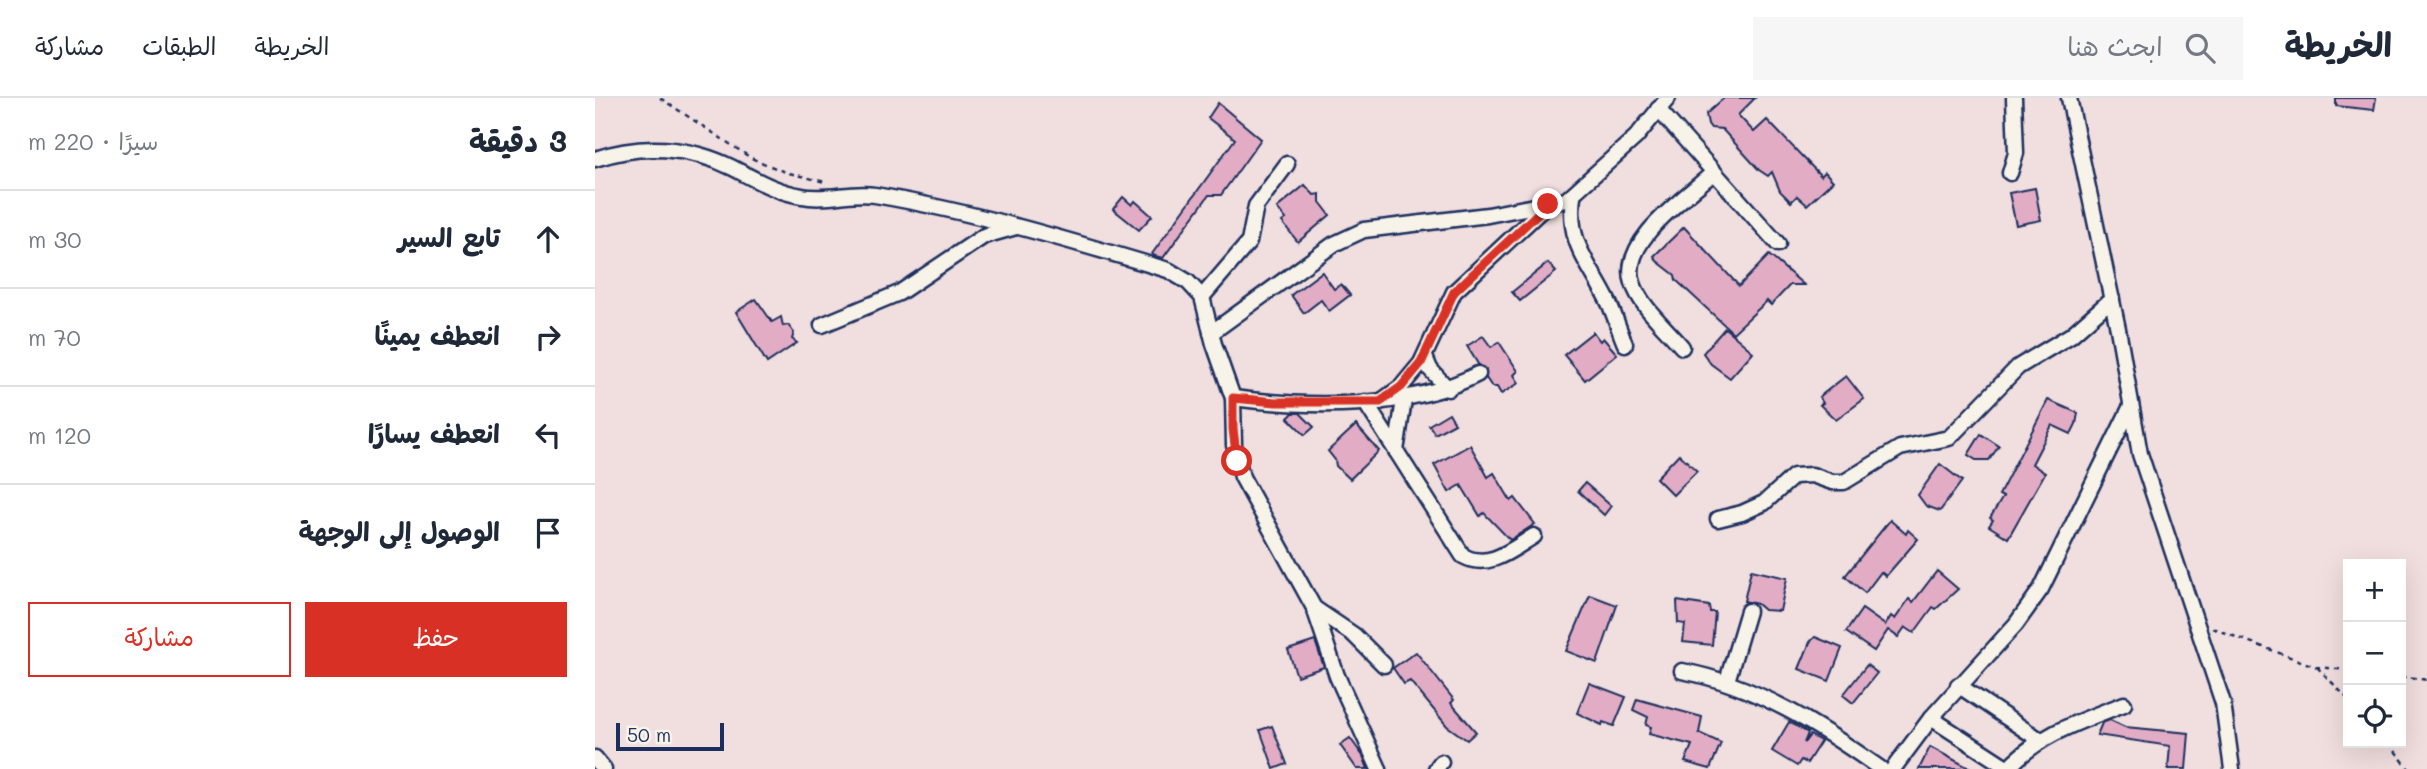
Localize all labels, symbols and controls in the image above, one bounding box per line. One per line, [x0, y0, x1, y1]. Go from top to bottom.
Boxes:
search box [1753, 17, 2243, 80]
text: الخريطة [2285, 22, 2392, 65]
text: ابحث هنا [2067, 29, 2163, 63]
icon: search [2181, 29, 2219, 67]
text: مشاركة [35, 30, 104, 61]
text: الطبقات [142, 30, 217, 61]
text: الخريطة [255, 30, 329, 61]
text: 3 دقيقة [469, 120, 567, 160]
text: سيرًا · 220 m [28, 126, 158, 156]
route end [1532, 188, 1563, 219]
text: تابع السير [398, 220, 500, 254]
icon: ahead [529, 220, 567, 258]
text: 30 m [28, 224, 81, 254]
text: انعطف يمينًا [375, 318, 500, 352]
icon: right [529, 318, 567, 356]
text: 70 m [28, 322, 81, 352]
text: انعطف يسارًا [368, 416, 500, 450]
icon: left [529, 416, 567, 454]
text: 120 m [28, 420, 91, 450]
route start [1221, 445, 1252, 476]
text: الوصول إلى الوجهة [298, 514, 500, 548]
icon: arrive [529, 514, 567, 552]
map controls [2343, 559, 2406, 748]
button: + [2343, 559, 2406, 622]
button: مشاركة [28, 602, 291, 677]
button: حفظ [305, 602, 567, 677]
button: − [2343, 622, 2406, 685]
button: locate [2343, 685, 2406, 748]
scale bar [616, 720, 725, 752]
text: 50 m [627, 722, 671, 747]

